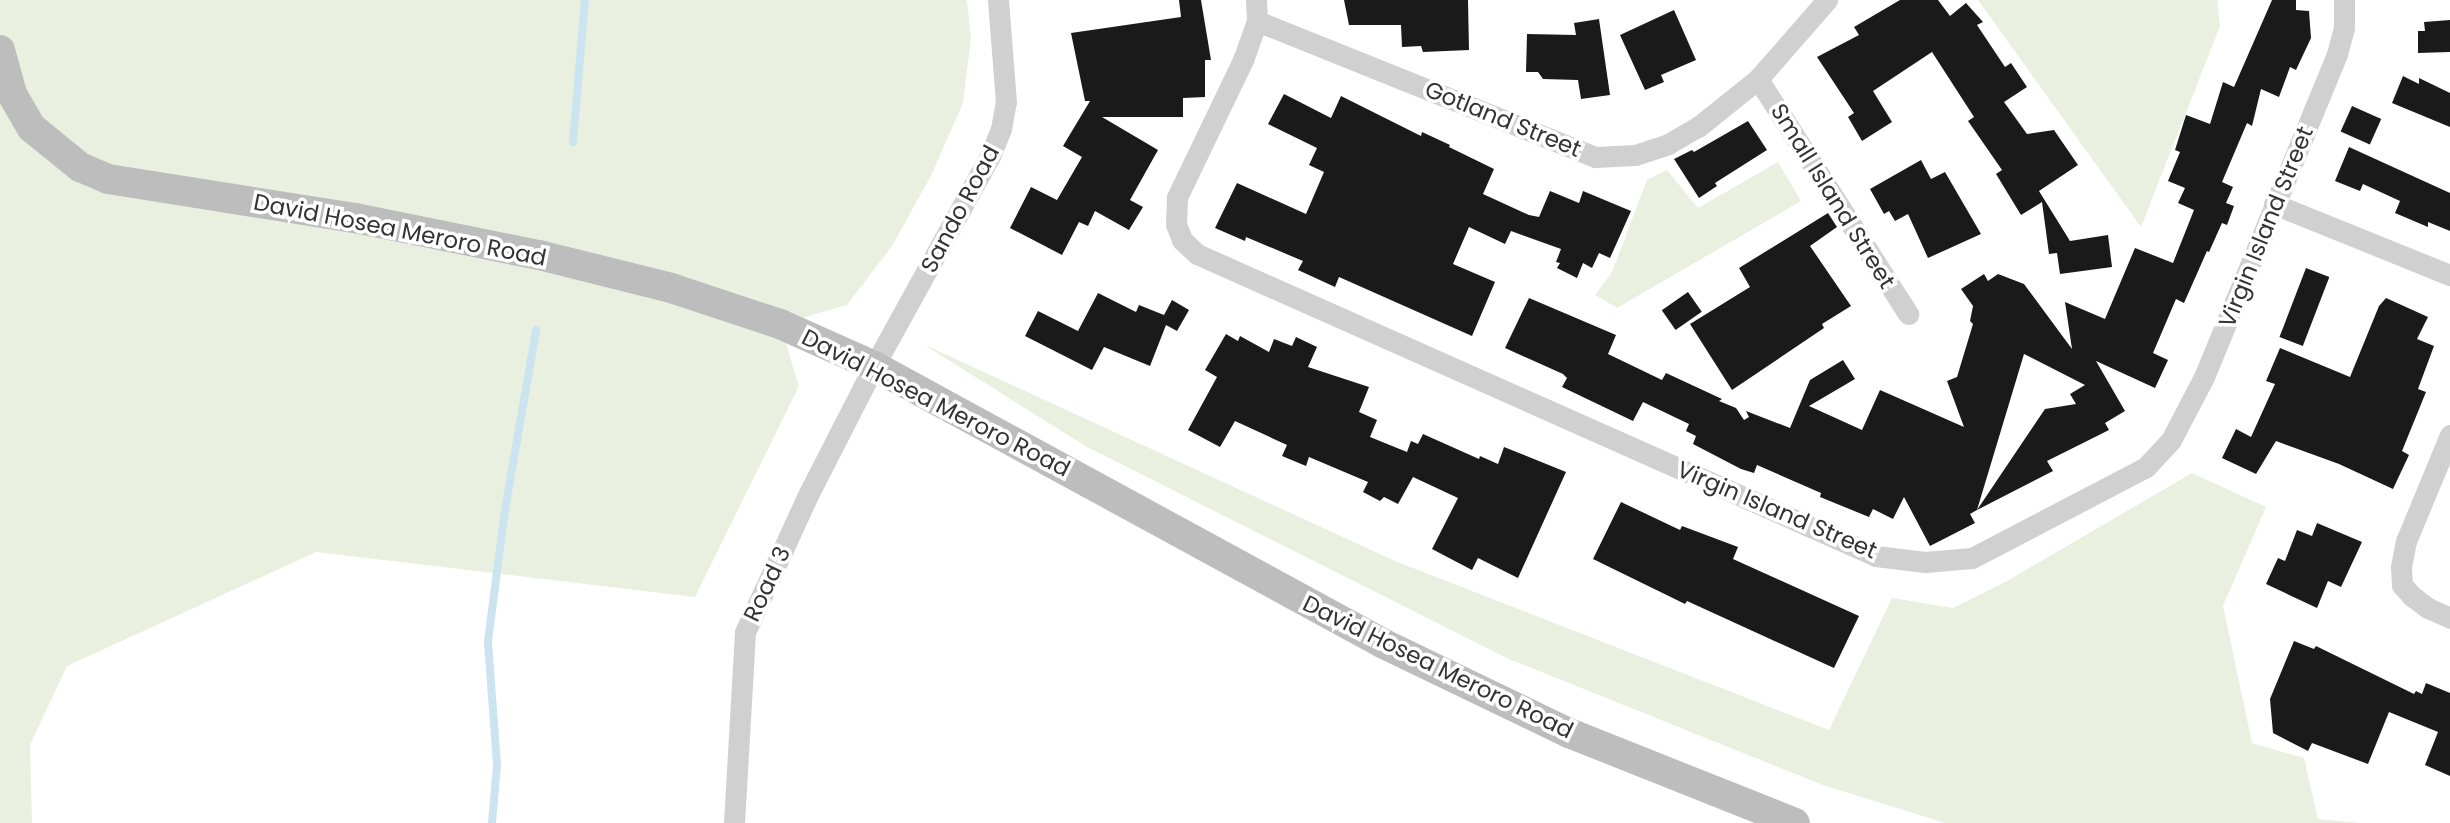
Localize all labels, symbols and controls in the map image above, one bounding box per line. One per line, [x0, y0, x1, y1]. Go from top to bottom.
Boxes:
street label: Gotland Street [1421, 75, 1585, 163]
street label: Small Island Street [1765, 98, 1901, 294]
street label: Virgin Island Street [2213, 122, 2319, 332]
street label: Sando Road [915, 141, 1005, 277]
street label: David Hosea Meroro Road [251, 188, 549, 272]
street label: David Hosea Meroro Road [797, 323, 1075, 483]
street label: Virgin Island Street [1673, 455, 1881, 565]
street label: Road 3 [738, 542, 796, 626]
street label: David Hosea Meroro Road [1298, 589, 1578, 745]

